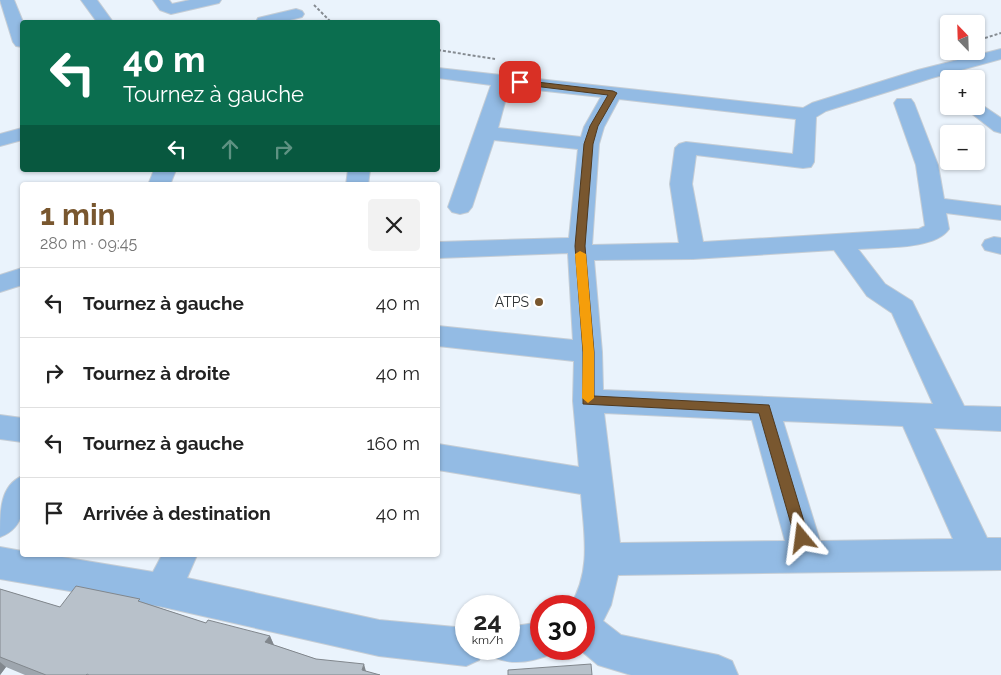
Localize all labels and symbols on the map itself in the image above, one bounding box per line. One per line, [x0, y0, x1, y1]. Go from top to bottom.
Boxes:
north arrow [940, 15, 985, 60]
pin [499, 61, 541, 103]
place label: ATPS [495, 294, 529, 310]
marker: ATPS [533, 296, 545, 308]
position arrow [775, 511, 827, 563]
speed limit sign: 30 [530, 595, 595, 660]

